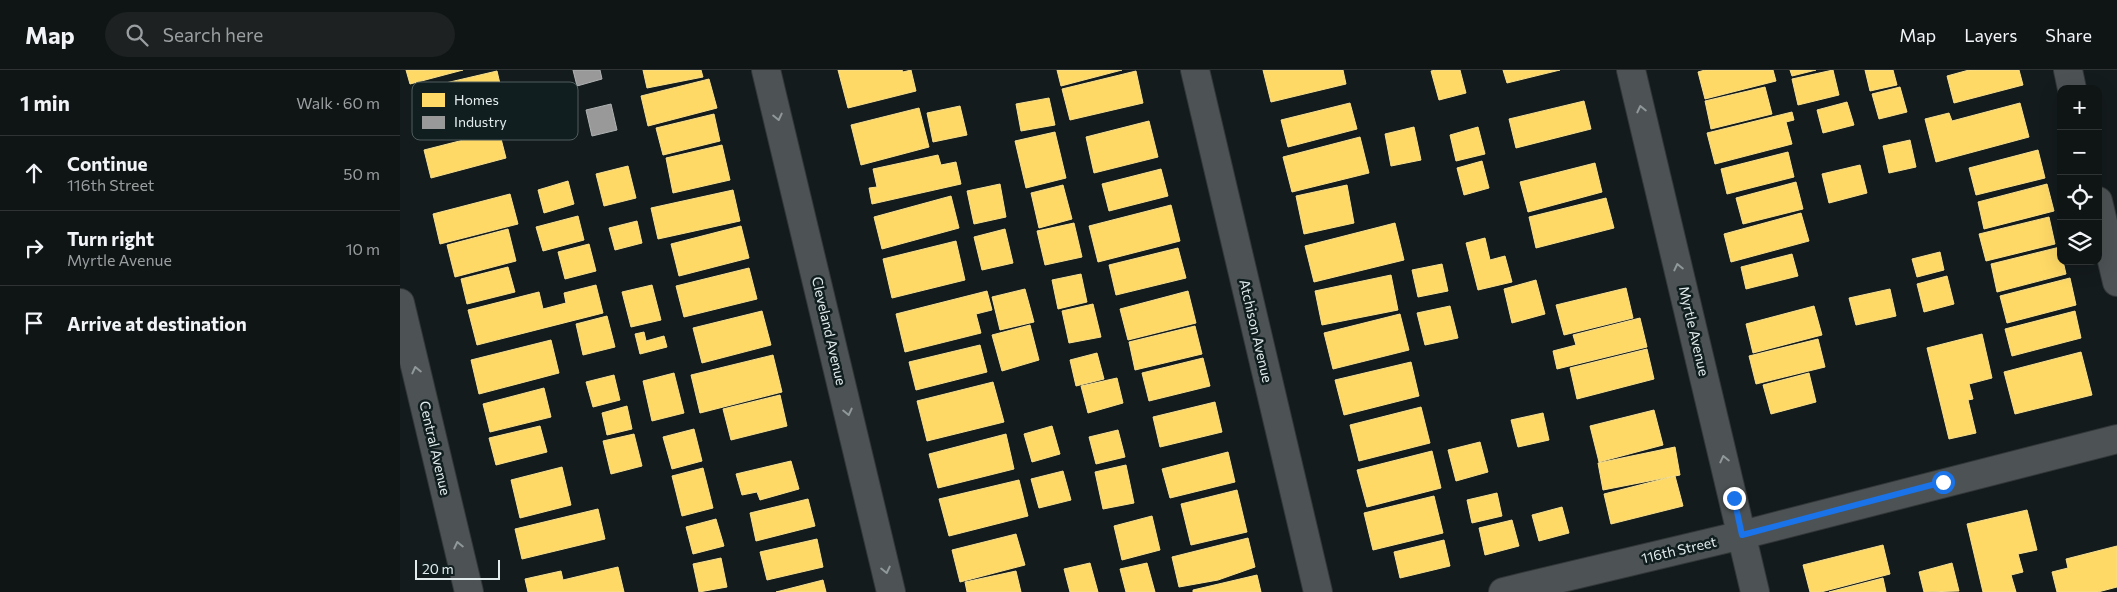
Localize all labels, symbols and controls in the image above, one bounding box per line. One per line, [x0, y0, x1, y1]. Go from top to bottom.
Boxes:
search box [105, 12, 455, 57]
text: Map [25, 20, 75, 49]
icon: search [123, 21, 151, 49]
text: Search here [163, 23, 263, 46]
text: Map [1899, 24, 1936, 46]
text: Layers [1964, 24, 2017, 46]
text: Share [2045, 24, 2092, 46]
legend [412, 82, 578, 140]
map controls [2057, 85, 2102, 265]
button: + [2057, 85, 2102, 130]
text: 1 min [20, 90, 70, 115]
text: Homes [454, 91, 499, 108]
text: Walk · 60 m [296, 93, 380, 112]
one-way arrow [1636, 105, 1647, 114]
text: Industry [454, 113, 507, 130]
one-way arrow [772, 113, 783, 122]
button: − [2057, 130, 2102, 175]
text: Continue [67, 152, 147, 175]
icon: ahead [20, 159, 48, 187]
text: 50 m [343, 164, 380, 183]
text: 116th Street [67, 175, 154, 194]
button: locate [2057, 175, 2102, 220]
button: layers [2057, 220, 2102, 265]
text: Turn right [67, 227, 154, 250]
icon: right [20, 234, 48, 262]
text: 10 m [346, 239, 380, 258]
text: Myrtle Avenue [67, 250, 172, 269]
one-way arrow [1673, 263, 1684, 272]
street label: Cleveland Avenue [809, 275, 850, 387]
street label: Atchison Avenue [1236, 278, 1277, 384]
street label: Myrtle Avenue [1676, 284, 1713, 378]
icon: arrive [20, 309, 48, 337]
text: Arrive at destination [67, 312, 247, 335]
one-way arrow [411, 365, 422, 374]
street label: Central Avenue [416, 399, 455, 497]
one-way arrow [842, 407, 853, 416]
one-way arrow [1719, 455, 1730, 464]
route start [1932, 471, 1955, 494]
route end [1723, 487, 1746, 510]
street label: 116th Street [1640, 533, 1718, 566]
one-way arrow [453, 540, 464, 549]
scale bar [415, 557, 500, 580]
text: 20 m [422, 560, 454, 577]
one-way arrow [880, 565, 891, 574]

